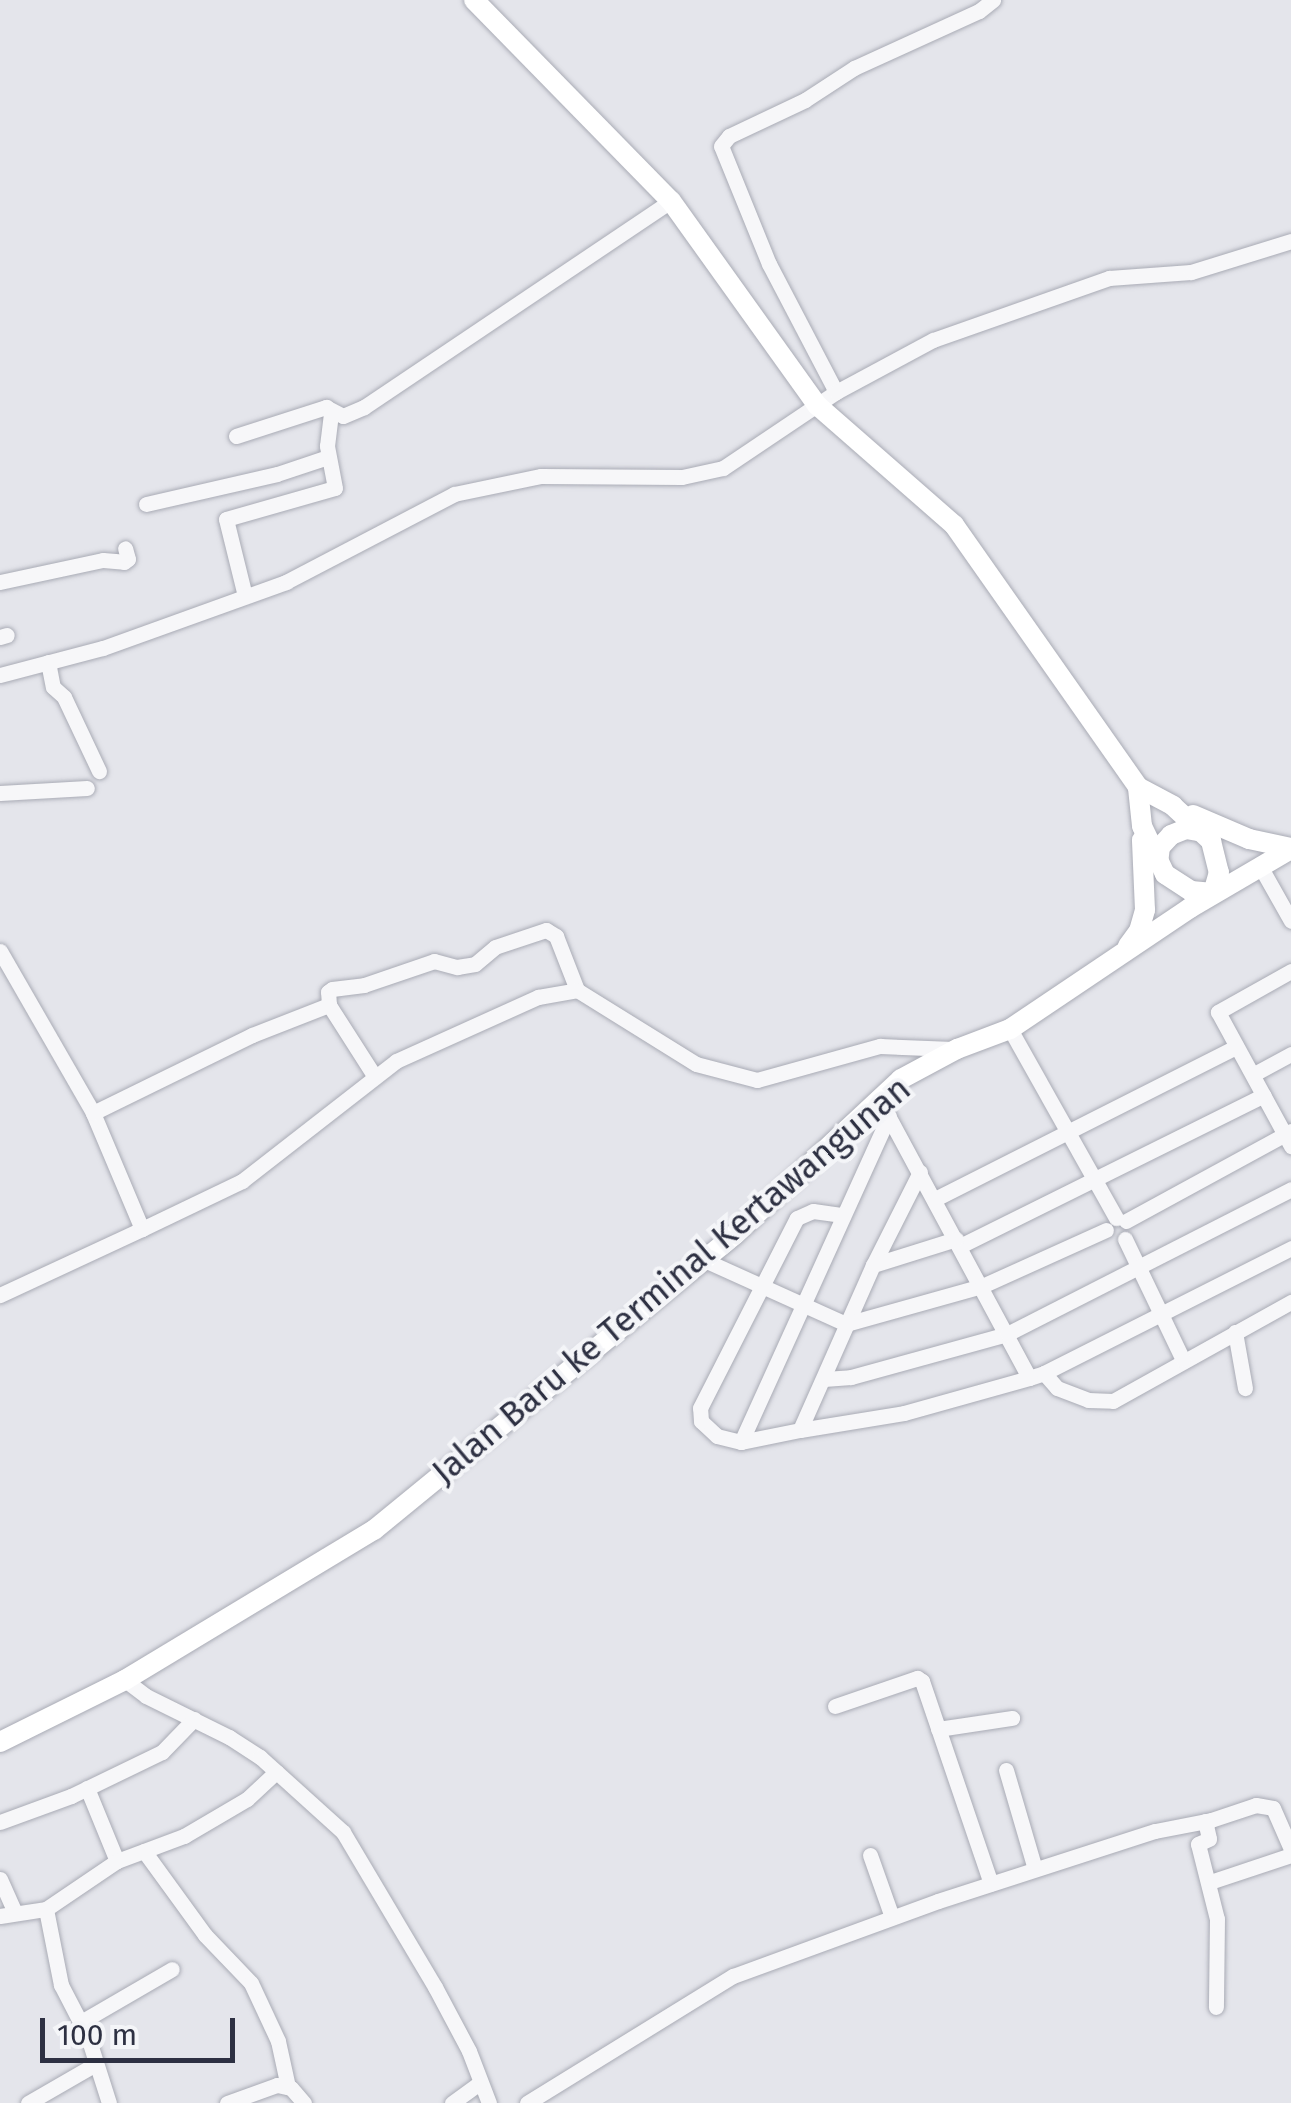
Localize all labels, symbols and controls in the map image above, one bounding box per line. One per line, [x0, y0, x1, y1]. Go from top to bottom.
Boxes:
street label: Jalan Baru ke Terminal Kertawangunan [423, 1067, 919, 1493]
scale bar [45, 1998, 240, 2060]
text: 100 m [57, 2017, 137, 2053]

